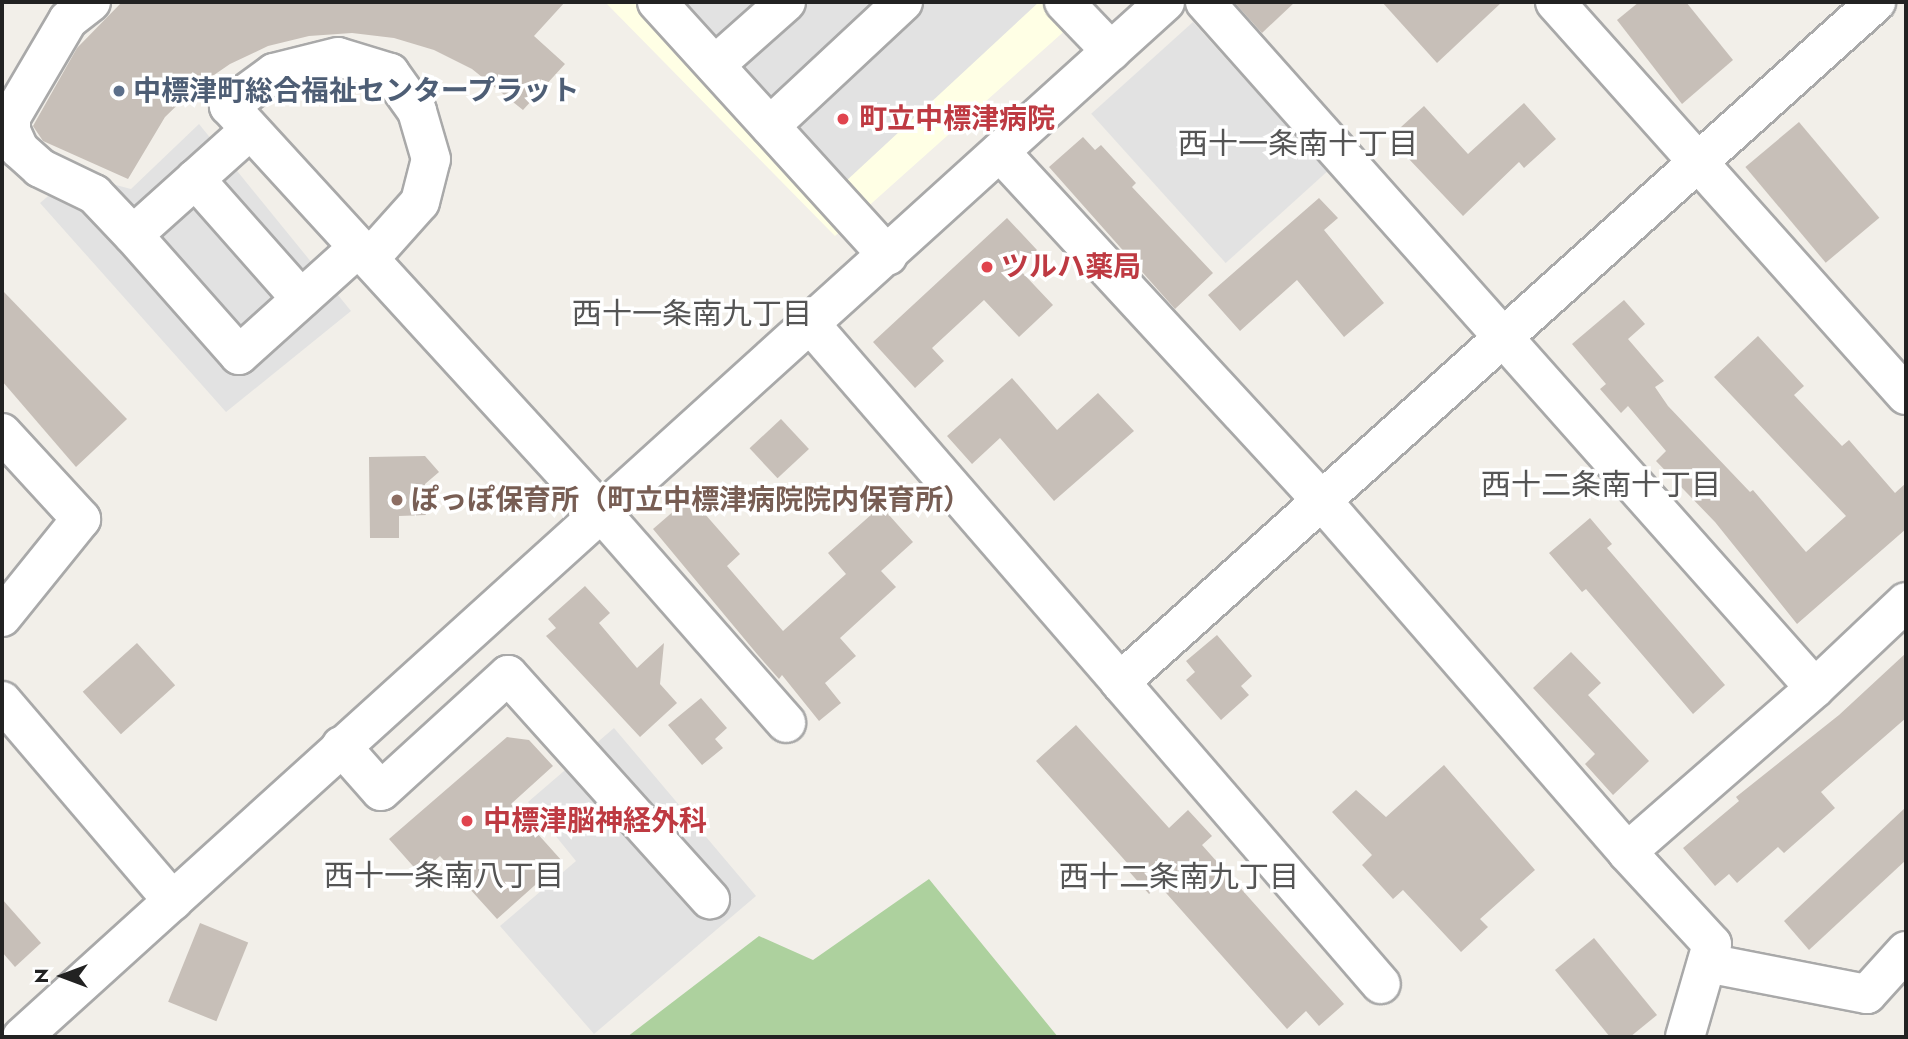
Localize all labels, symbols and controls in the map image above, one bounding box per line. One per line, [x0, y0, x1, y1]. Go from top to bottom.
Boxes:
place label: 中標津町総合福祉センタープラット [133, 74, 581, 108]
marker: 中標津町総合福祉センタープラット [111, 83, 127, 99]
place label: 町立中標津病院 [859, 102, 1055, 136]
marker: 町立中標津病院 [833, 109, 853, 129]
district label: 西十一条南十丁目 [1178, 126, 1418, 162]
place label: ツルハ薬局 [1001, 250, 1141, 284]
marker: ツルハ薬局 [979, 259, 995, 275]
district label: 西十一条南九丁目 [572, 296, 812, 332]
district label: 西十二条南十丁目 [1481, 467, 1721, 503]
place label: ぽっぽ保育所（町立中標津病院院内保育所） [411, 483, 971, 517]
marker: ぽっぽ保育所（町立中標津病院院内保育所） [389, 492, 405, 508]
place label: 中標津脳神経外科 [483, 804, 707, 838]
marker: 中標津脳神経外科 [457, 811, 477, 831]
district label: 西十一条南八丁目 [324, 858, 564, 894]
district label: 西十二条南九丁目 [1059, 859, 1299, 895]
north arrow [28, 941, 98, 1011]
text: N [28, 968, 55, 984]

